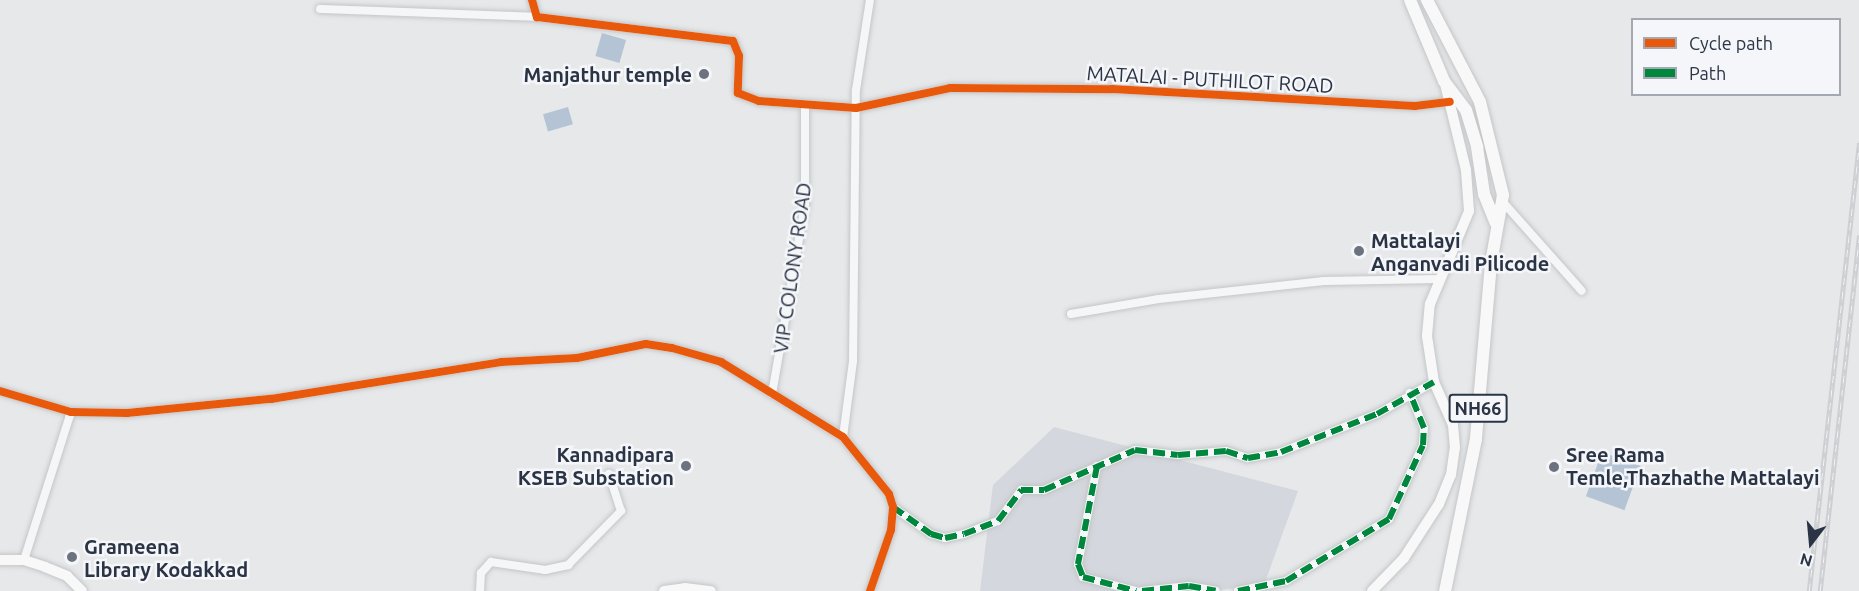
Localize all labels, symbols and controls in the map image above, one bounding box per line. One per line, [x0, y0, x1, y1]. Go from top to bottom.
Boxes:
legend [1631, 18, 1841, 96]
text: Cycle path [1689, 33, 1773, 53]
street label: MATALAI - PUTHILOT ROAD [1086, 61, 1334, 97]
place label: Manjathur temple [524, 62, 692, 86]
text: Path [1689, 63, 1726, 83]
marker: Manjathur temple [697, 67, 711, 81]
street label: VIP COLONY ROAD [768, 181, 816, 355]
place label: Mattalayi Anganvadi Pilicode [1371, 228, 1549, 275]
marker: Mattalayi Anganvadi Pilicode [1352, 244, 1366, 258]
road number: NH66 [1448, 393, 1508, 423]
place label: Kannadipara KSEB Substation [518, 442, 674, 489]
place label: Sree Rama Temle,Thazhathe Mattalayi [1566, 443, 1819, 490]
marker: Kannadipara KSEB Substation [679, 459, 693, 473]
marker: Sree Rama Temle,Thazhathe Mattalayi [1547, 460, 1561, 474]
north arrow [1781, 513, 1841, 573]
place label: Grameena Library Kodakkad [84, 534, 248, 581]
marker: Grameena Library Kodakkad [65, 550, 79, 564]
text: N [1798, 550, 1814, 571]

